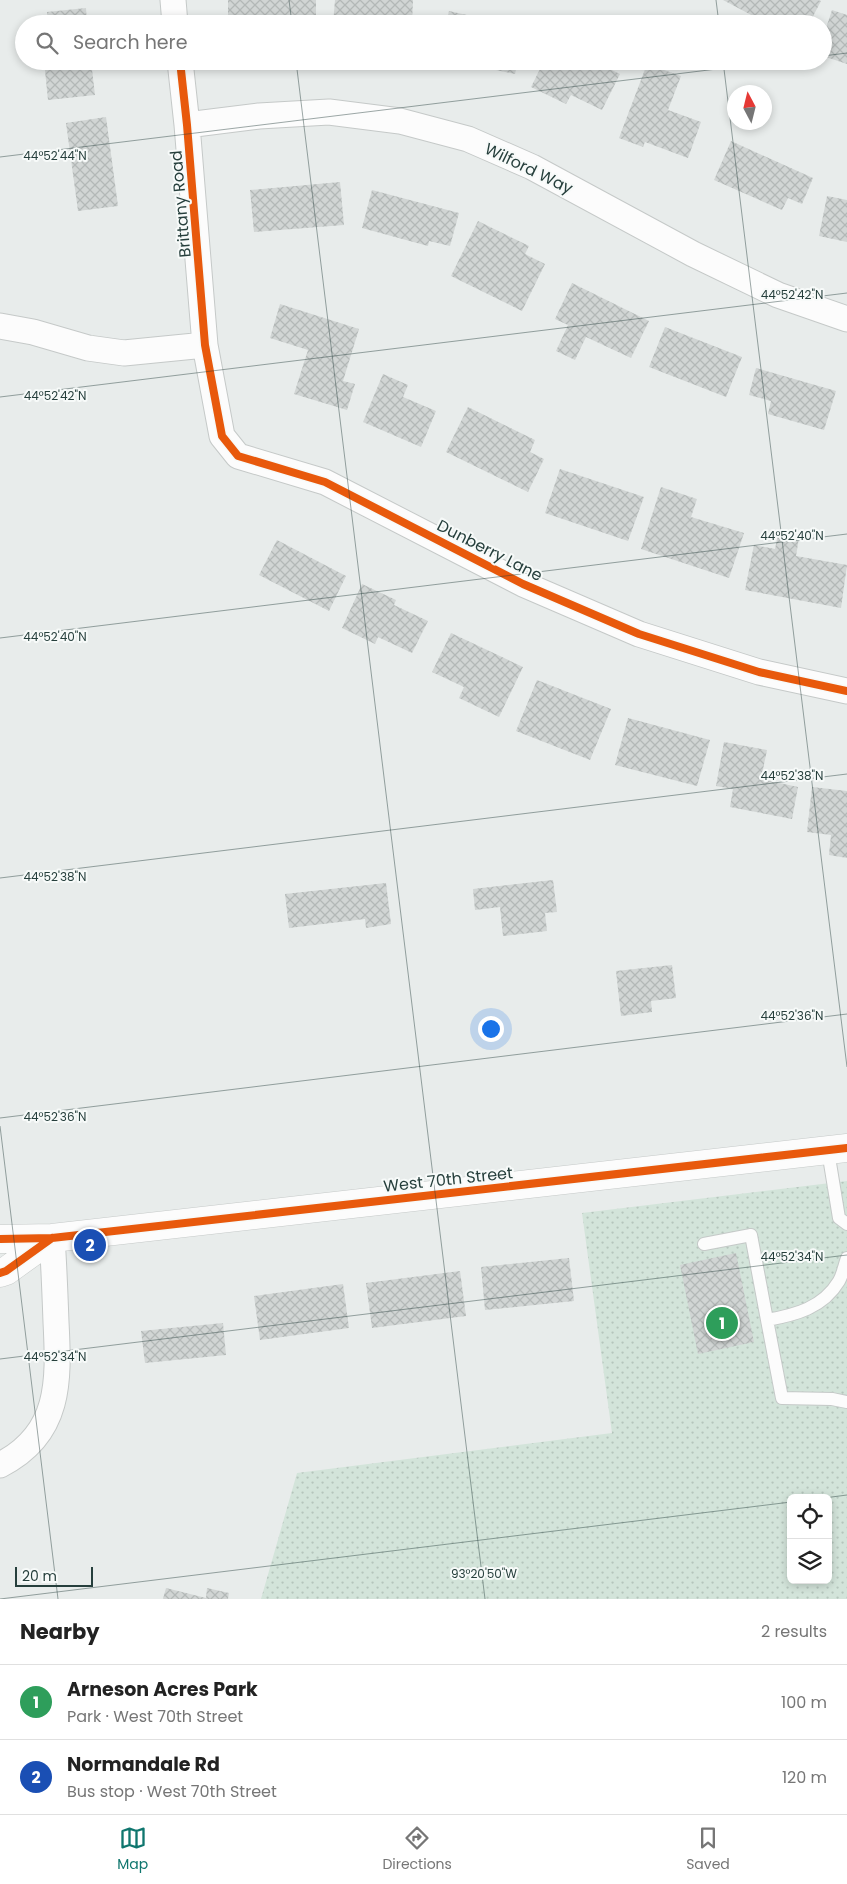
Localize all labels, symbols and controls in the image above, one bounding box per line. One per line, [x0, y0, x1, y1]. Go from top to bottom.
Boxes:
search box [15, 15, 832, 70]
icon: search [33, 29, 61, 57]
text: Search here [73, 29, 187, 56]
north arrow [727, 85, 772, 130]
street label: Wilford Way [481, 137, 577, 200]
text: 44°52'44"N [23, 147, 87, 164]
street label: Brittany Road [164, 150, 197, 258]
text: 44°52'42"N [761, 286, 823, 303]
text: 44°52'42"N [24, 387, 86, 404]
street label: Dunberry Lane [433, 514, 547, 587]
text: 44°52'40"N [760, 527, 824, 544]
text: 44°52'40"N [23, 628, 87, 645]
text: 44°52'38"N [761, 767, 823, 784]
text: 44°52'38"N [24, 868, 86, 885]
text: 44°52'36"N [761, 1007, 824, 1024]
your location [478, 1016, 504, 1042]
text: 44°52'36"N [24, 1108, 87, 1125]
street label: West 70th Street [382, 1161, 514, 1198]
pin: 2 [74, 1226, 106, 1264]
text: 44°52'34"N [761, 1248, 823, 1265]
pin: 1 [706, 1304, 738, 1342]
text: 44°52'34"N [24, 1348, 86, 1365]
map controls [787, 1494, 832, 1584]
button: locate [787, 1494, 832, 1539]
button: layers [787, 1539, 832, 1584]
scale bar [15, 1564, 92, 1587]
text: 93°20'50"W [451, 1565, 517, 1582]
text: 20 m [22, 1566, 57, 1586]
text: Nearby [20, 1617, 100, 1646]
text: 2 results [761, 1620, 827, 1643]
text: Arneson Acres Park [67, 1676, 258, 1703]
text: 1 [33, 1691, 39, 1714]
text: 100 m [781, 1691, 827, 1714]
text: Park · West 70th Street [67, 1705, 243, 1728]
text: Normandale Rd [67, 1751, 220, 1778]
text: 2 [31, 1766, 41, 1789]
text: 120 m [782, 1766, 827, 1789]
text: Bus stop · West 70th Street [67, 1780, 277, 1803]
tab: Map [117, 1824, 148, 1875]
tab: Directions [382, 1824, 452, 1875]
tab: Saved [686, 1824, 730, 1875]

